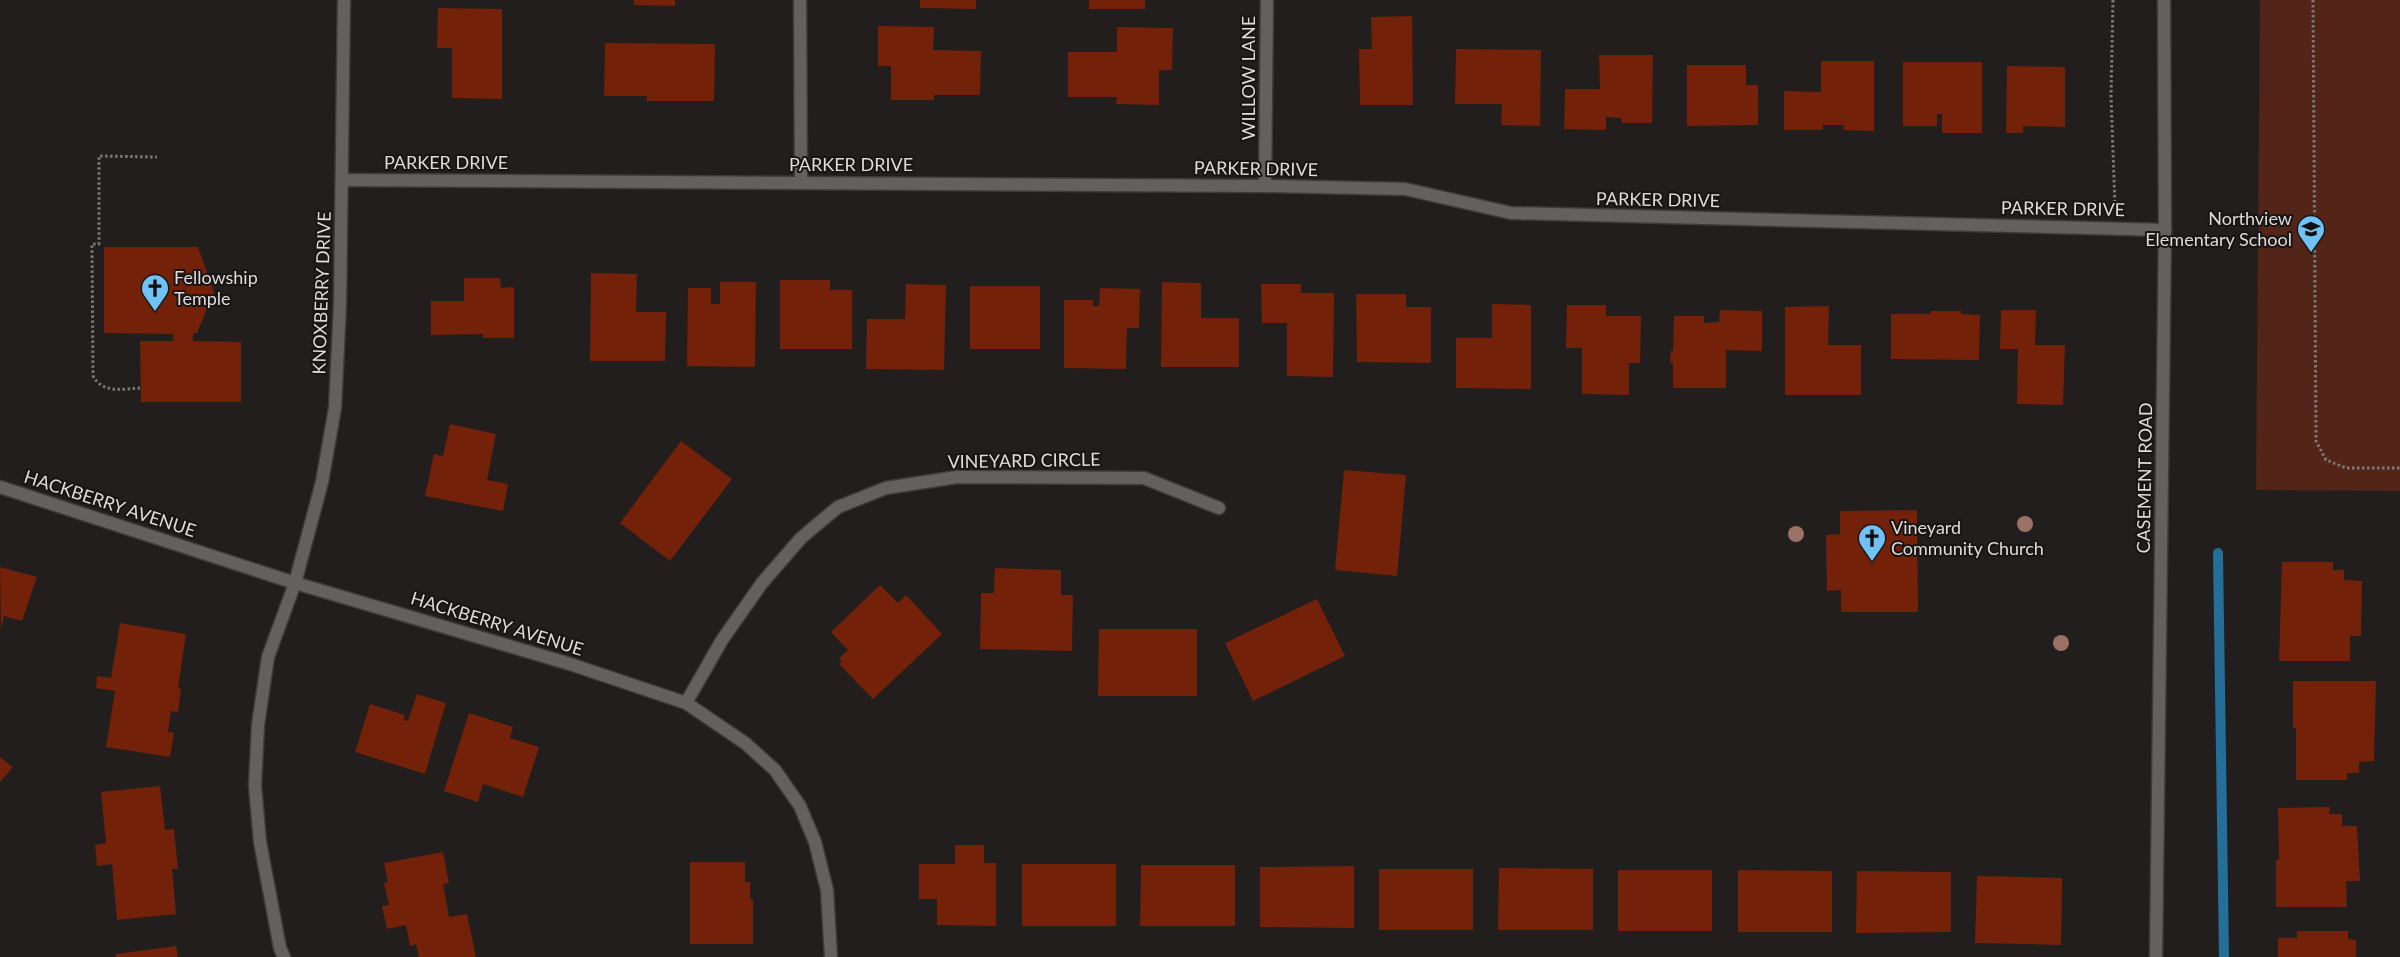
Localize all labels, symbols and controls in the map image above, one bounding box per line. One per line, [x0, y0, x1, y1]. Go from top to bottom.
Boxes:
street label: WILLOW LANE [1237, 16, 1259, 140]
street label: PARKER DRIVE [384, 151, 508, 173]
street label: PARKER DRIVE [789, 153, 913, 175]
street label: PARKER DRIVE [1194, 156, 1318, 180]
street label: PARKER DRIVE [1596, 187, 1720, 211]
street label: PARKER DRIVE [2001, 196, 2125, 220]
place label: Northview Elementary School [2145, 207, 2292, 250]
street label: KNOXBERRY DRIVE [307, 211, 335, 375]
school or university icon: Northview Elementary School [2296, 214, 2326, 253]
place label: Fellowship Temple [174, 266, 258, 309]
church icon: Fellowship Temple [140, 273, 170, 312]
street label: CASEMENT ROAD [2132, 402, 2156, 554]
street label: VINEYARD CIRCLE [947, 448, 1101, 472]
street label: HACKBERRY AVENUE [22, 465, 199, 541]
place label: Vineyard Community Church [1891, 516, 2044, 559]
church icon: Vineyard Community Church [1857, 523, 1887, 562]
street label: HACKBERRY AVENUE [408, 586, 586, 660]

